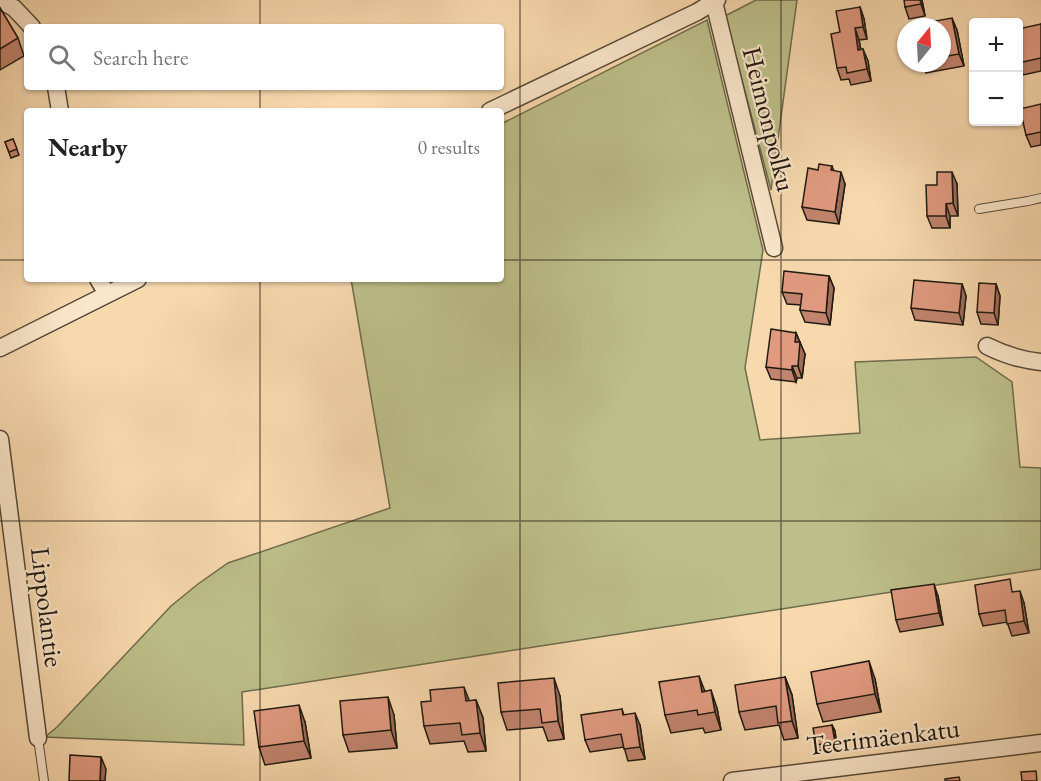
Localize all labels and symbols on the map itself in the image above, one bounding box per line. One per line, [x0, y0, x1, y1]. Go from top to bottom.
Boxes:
north arrow [897, 18, 951, 72]
street label: Heimonpolku [735, 43, 804, 195]
street label: Lippolantie [23, 545, 72, 669]
street label: Teerimäenkatu [804, 710, 962, 763]

